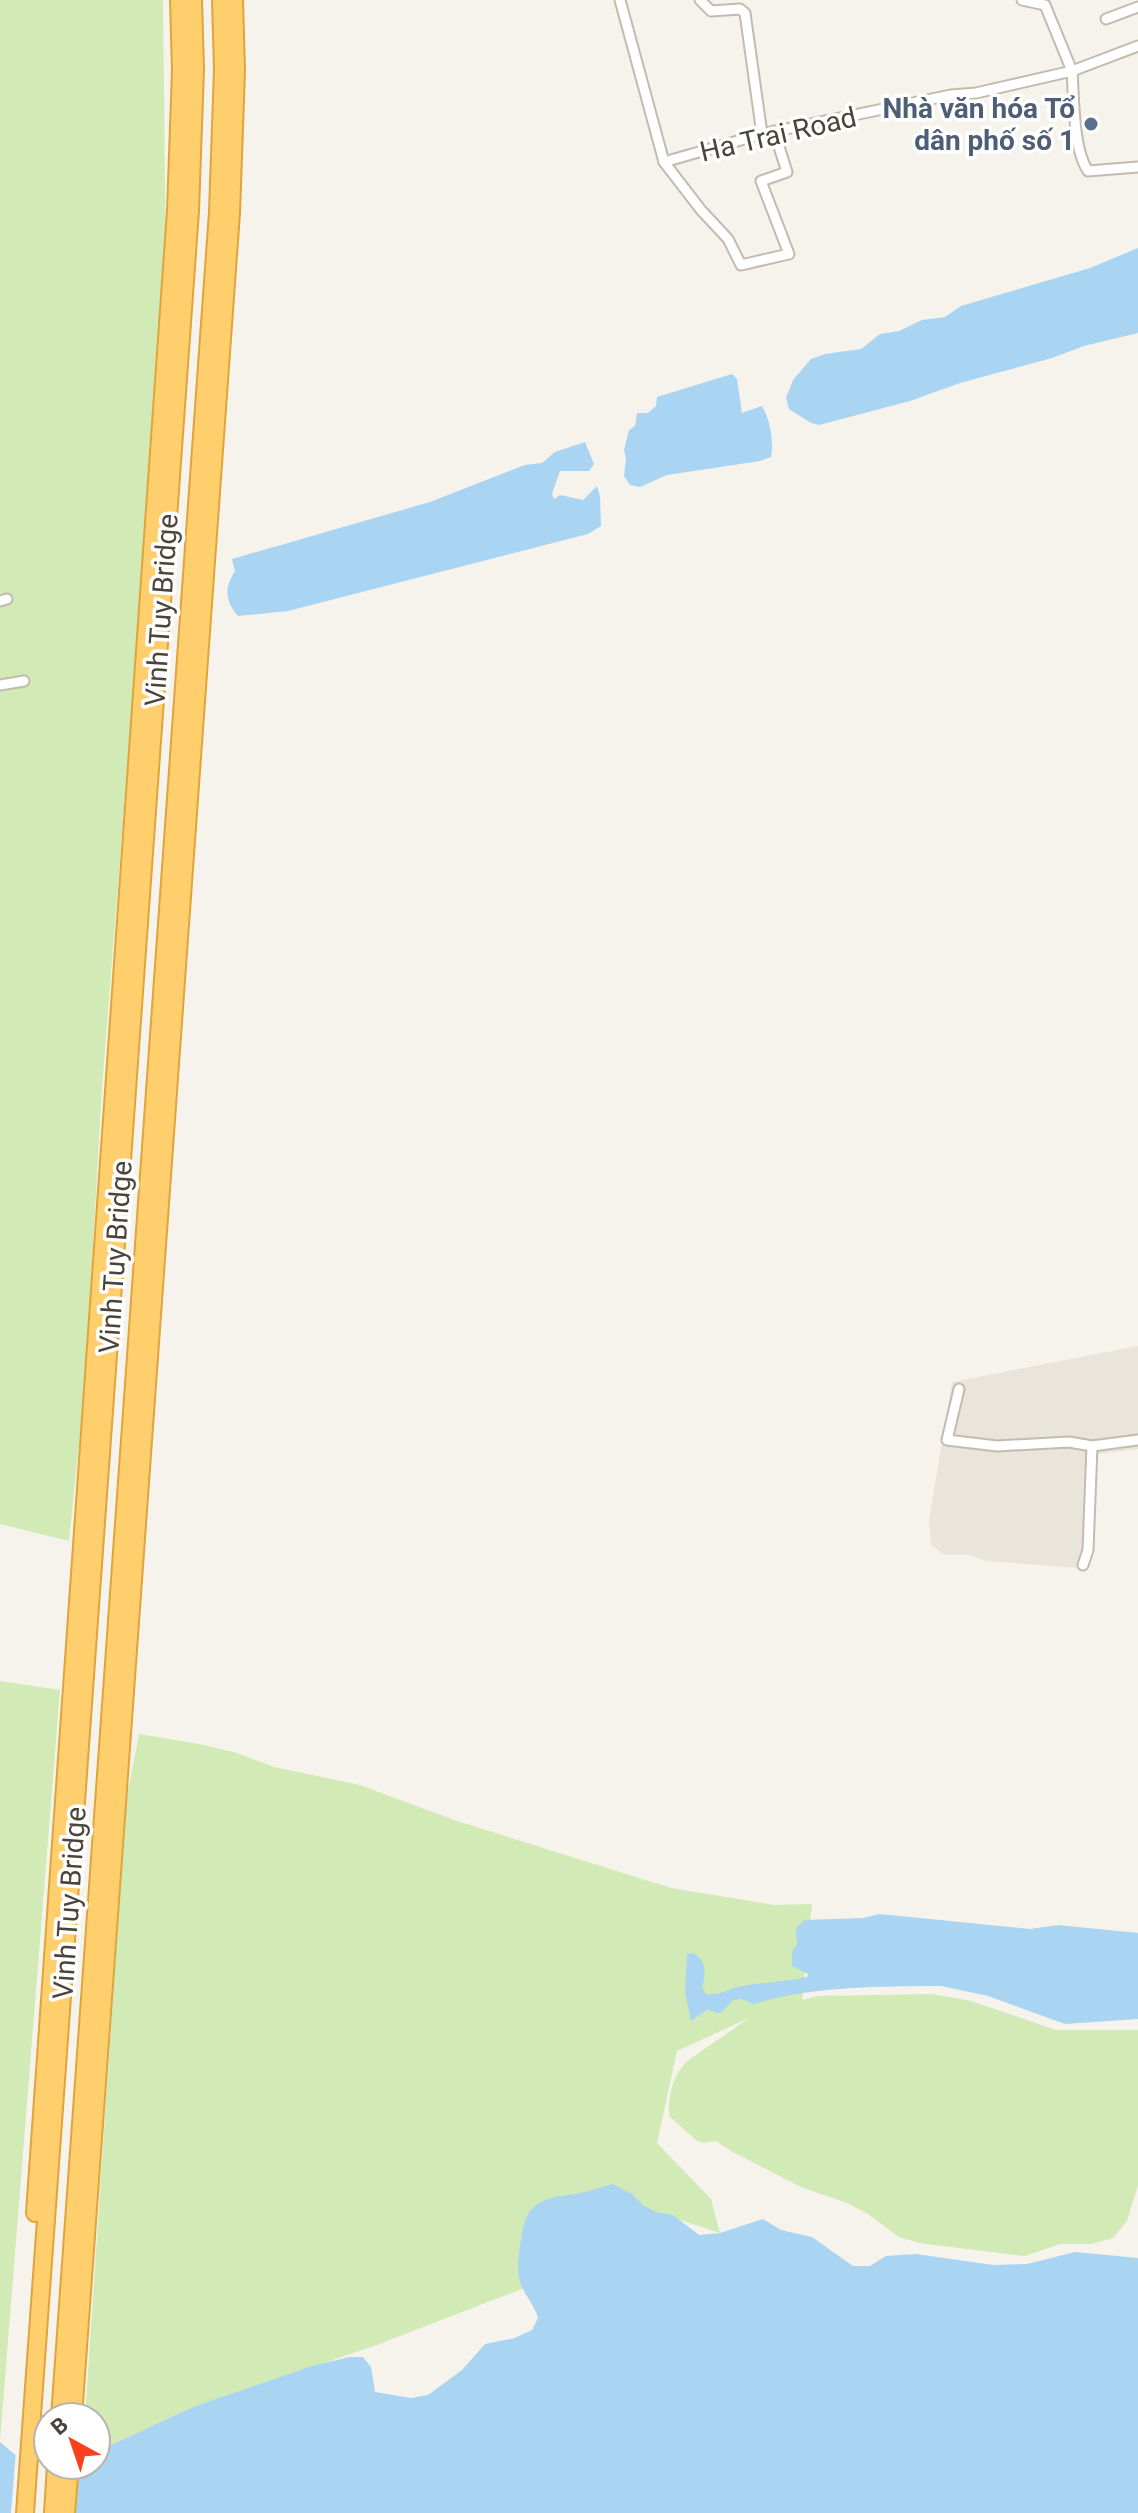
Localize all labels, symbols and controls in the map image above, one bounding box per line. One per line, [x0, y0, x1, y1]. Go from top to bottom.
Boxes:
place label: Nhà văn hóa Tổ dân phố số 1 [883, 92, 1075, 157]
street label: Ha Trai Road [697, 100, 860, 169]
marker: Nhà văn hóa Tổ dân phố số 1 [1082, 115, 1100, 133]
street label: Vinh Tuy Bridge [138, 513, 185, 707]
street label: Vinh Tuy Bridge [92, 1160, 139, 1354]
street label: Vinh Tuy Bridge [46, 1806, 93, 2000]
north arrow [32, 2401, 112, 2481]
text: B [46, 2412, 73, 2440]

